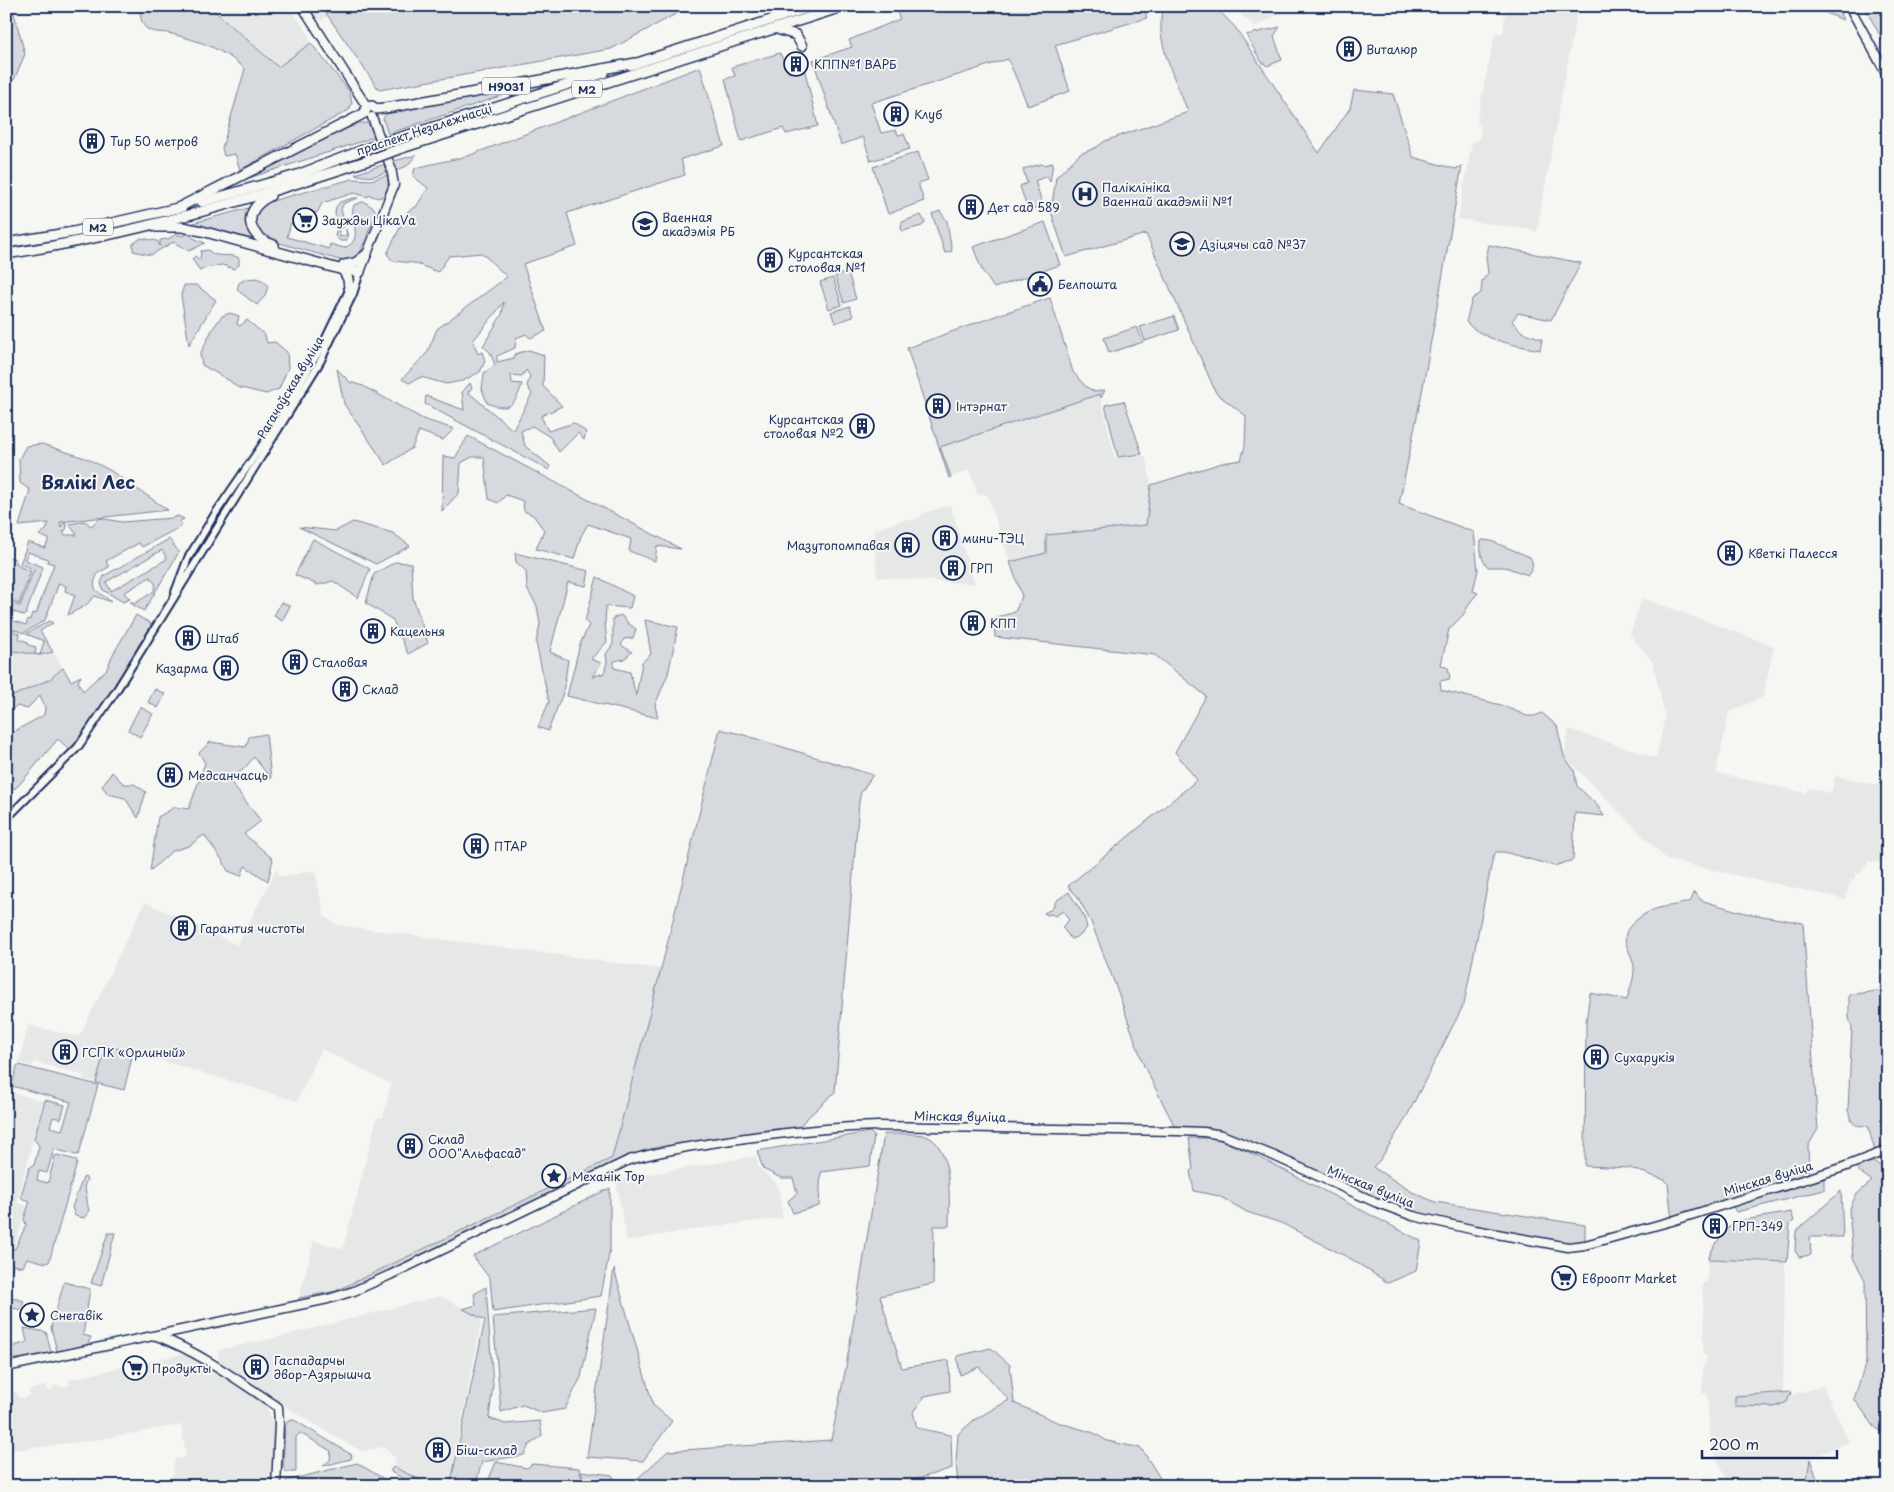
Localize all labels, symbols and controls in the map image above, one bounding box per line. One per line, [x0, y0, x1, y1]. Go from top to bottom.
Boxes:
building icon: Виталюр [1336, 36, 1362, 62]
place label: Виталюр [1366, 40, 1418, 58]
building icon: КПП№1 ВАРБ [783, 51, 809, 77]
place label: КПП№1 ВАРБ [814, 55, 896, 73]
road number: Н9031 [482, 78, 530, 94]
road number: М2 [572, 80, 602, 98]
street label: праспект Незалежнасці [354, 99, 494, 159]
building icon: Клуб [883, 101, 909, 127]
place label: Клуб [914, 105, 942, 123]
building icon: Тир 50 метров [79, 128, 105, 154]
place label: Тир 50 метров [110, 132, 198, 150]
place label: Паліклініка Ваеннай акадэміі №1 [1102, 178, 1232, 210]
hospital icon: Паліклініка Ваеннай акадэміі №1 [1072, 181, 1098, 207]
building icon: Дет сад 589 [958, 194, 984, 220]
place label: Дет сад 589 [987, 198, 1060, 216]
supermarket icon: Заужды ЦікаVа [292, 207, 318, 233]
place label: Ваенная акадэмія РБ [662, 208, 735, 240]
place label: Заужды ЦікаVа [322, 211, 416, 229]
school or university icon: Ваенная акадэмія РБ [632, 211, 658, 237]
road number: М2 [83, 218, 113, 236]
school or university icon: Дзіцячы сад №37 [1169, 231, 1195, 257]
place label: Дзіцячы сад №37 [1199, 235, 1307, 253]
place label: Курсантская столовая №1 [788, 244, 865, 276]
building icon: Курсантская столовая №1 [757, 247, 783, 273]
public building icon: Белпошта [1027, 271, 1053, 297]
place label: Белпошта [1058, 275, 1117, 293]
street label: Рагачоўская вуліца [252, 332, 328, 442]
building icon: Інтэрнат [925, 393, 951, 419]
place label: Інтэрнат [956, 397, 1008, 415]
place label: Курсантская столовая №2 [764, 410, 844, 442]
building icon: Курсантская столовая №2 [849, 413, 875, 439]
district label: Вялікі Лес [41, 468, 135, 495]
building icon: мини-ТЭЦ [932, 525, 958, 551]
place label: мини-ТЭЦ [962, 529, 1025, 547]
building icon: Мазутопомпавая [894, 532, 920, 558]
place label: Мазутопомпавая [787, 536, 890, 554]
building icon: Кветкі Палесся [1717, 540, 1743, 566]
place label: Кветкі Палесся [1748, 544, 1838, 562]
building icon: ГРП [940, 555, 966, 581]
place label: ГРП [970, 559, 993, 577]
building icon: КПП [960, 610, 986, 636]
place label: КПП [990, 614, 1016, 632]
building icon: Кацельня [360, 618, 386, 644]
place label: Кацельня [390, 622, 445, 640]
building icon: Штаб [175, 625, 201, 651]
place label: Штаб [206, 629, 239, 647]
building icon: Сталовая [282, 649, 308, 675]
place label: Сталовая [312, 653, 368, 671]
building icon: Казарма [213, 655, 239, 681]
place label: Казарма [155, 659, 209, 677]
building icon: Склад [332, 676, 358, 702]
place label: Склад [362, 680, 399, 698]
building icon: Медсанчасць [157, 762, 183, 788]
place label: Медсанчасць [188, 766, 268, 784]
building icon: ПТАР [463, 833, 489, 859]
place label: ПТАР [494, 837, 527, 855]
building icon: Гарантия чистоты [170, 915, 196, 941]
place label: Гарантия чистоты [200, 919, 305, 937]
building icon: ГСПК «Орлиный» [52, 1039, 78, 1065]
place label: ГСПК «Орлиный» [82, 1043, 186, 1061]
building icon: Сухарукія [1583, 1044, 1609, 1070]
place label: Сухарукія [1614, 1048, 1675, 1066]
street label: Мінская вуліца [914, 1106, 1007, 1126]
place label: Склад ООО"Альфасад" [428, 1130, 526, 1162]
building icon: Склад ООО"Альфасад" [397, 1133, 423, 1159]
street label: Мінская вуліца [1721, 1156, 1815, 1200]
street label: Мінская вуліца [1325, 1160, 1418, 1212]
place icon: Механік Тор [541, 1163, 567, 1189]
place label: Механік Тор [572, 1167, 645, 1185]
building icon: ГРП-349 [1702, 1213, 1728, 1239]
place label: ГРП-349 [1732, 1217, 1783, 1235]
supermarket icon: Евроопт Market [1551, 1265, 1577, 1291]
place label: Евроопт Market [1582, 1269, 1677, 1287]
place icon: Снегавік [19, 1302, 45, 1328]
place label: Снегавік [50, 1306, 103, 1324]
place label: Гаспадарчы двор-Азярышча [274, 1351, 372, 1383]
building icon: Гаспадарчы двор-Азярышча [243, 1354, 269, 1380]
supermarket icon: Продукты [122, 1355, 148, 1381]
place label: Продукты [152, 1359, 211, 1377]
scale bar [1702, 1427, 1836, 1459]
text: 200 m [1709, 1432, 1759, 1455]
building icon: Біш-склад [425, 1437, 451, 1463]
place label: Біш-склад [456, 1441, 517, 1459]

